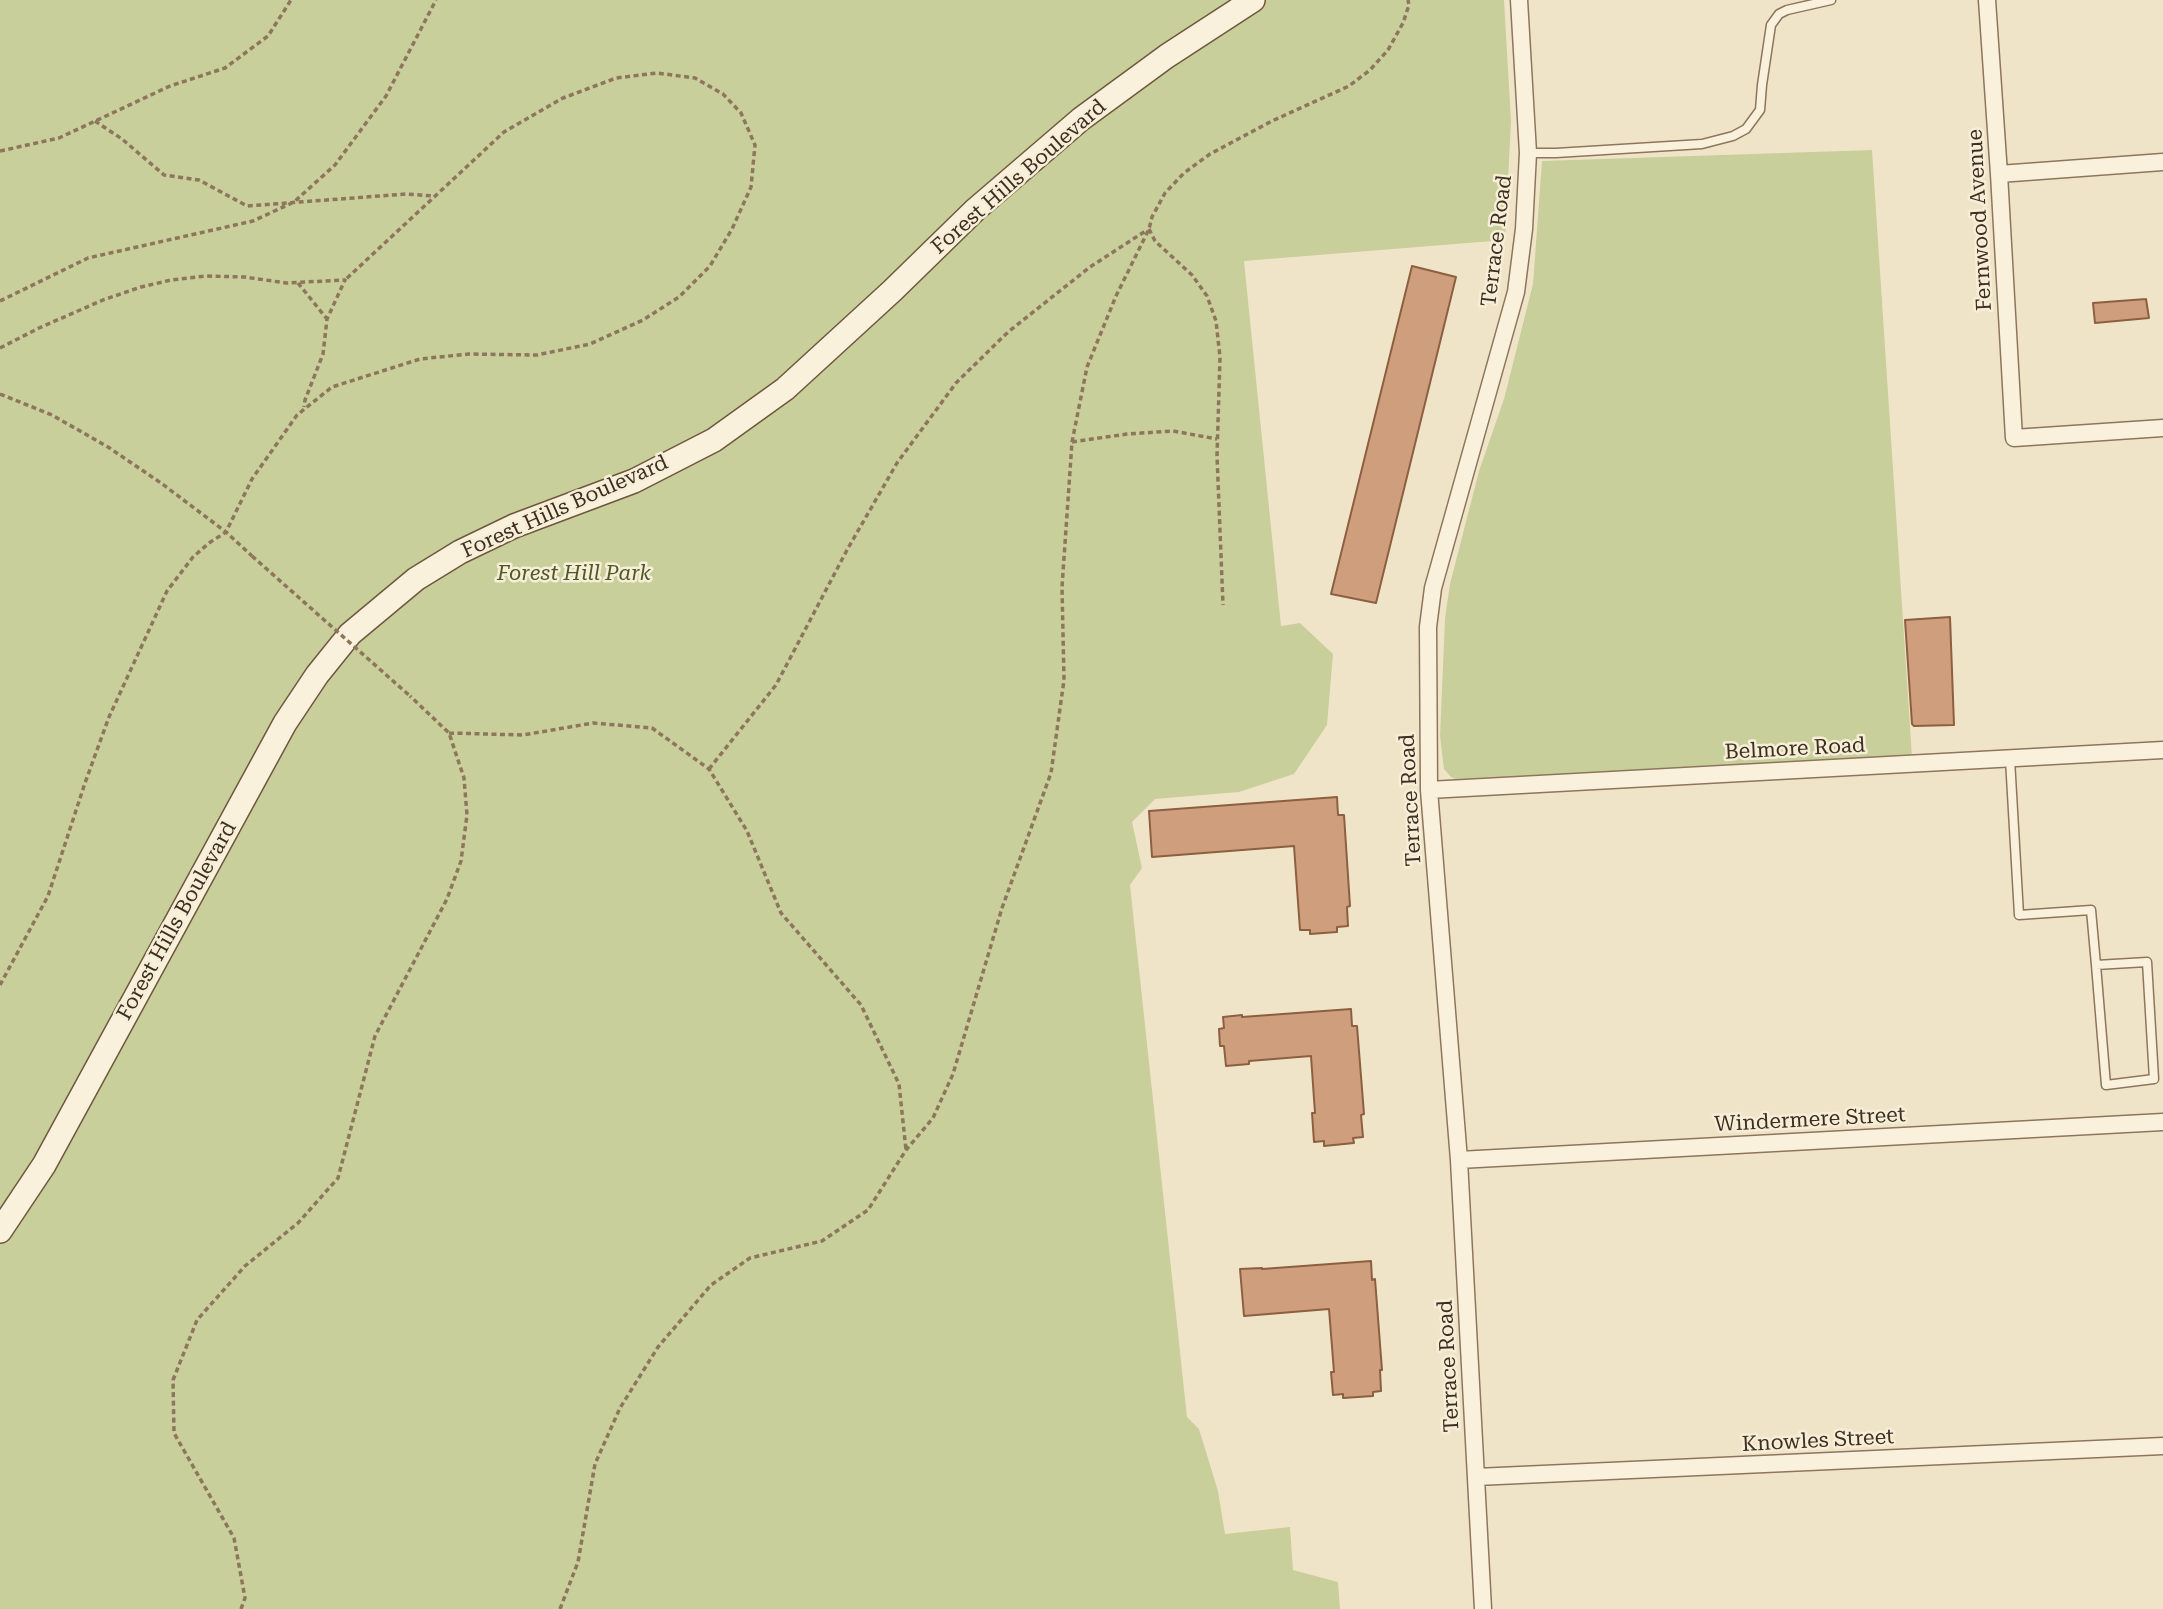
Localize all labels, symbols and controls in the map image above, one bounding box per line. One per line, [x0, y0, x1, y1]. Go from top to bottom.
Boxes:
street label: Forest Hills Boulevard [927, 94, 1111, 260]
street label: Fernwood Avenue [1963, 128, 1997, 312]
street label: Terrace Road [1476, 174, 1518, 308]
street label: Forest Hills Boulevard [458, 450, 672, 564]
park label: Forest Hill Park [497, 561, 651, 587]
street label: Terrace Road [1395, 733, 1427, 867]
street label: Belmore Road [1724, 733, 1866, 765]
street label: Forest Hills Boulevard [112, 817, 242, 1025]
street label: Windermere Street [1714, 1102, 1906, 1138]
street label: Terrace Road [1433, 1299, 1465, 1433]
street label: Knowles Street [1741, 1424, 1895, 1458]

